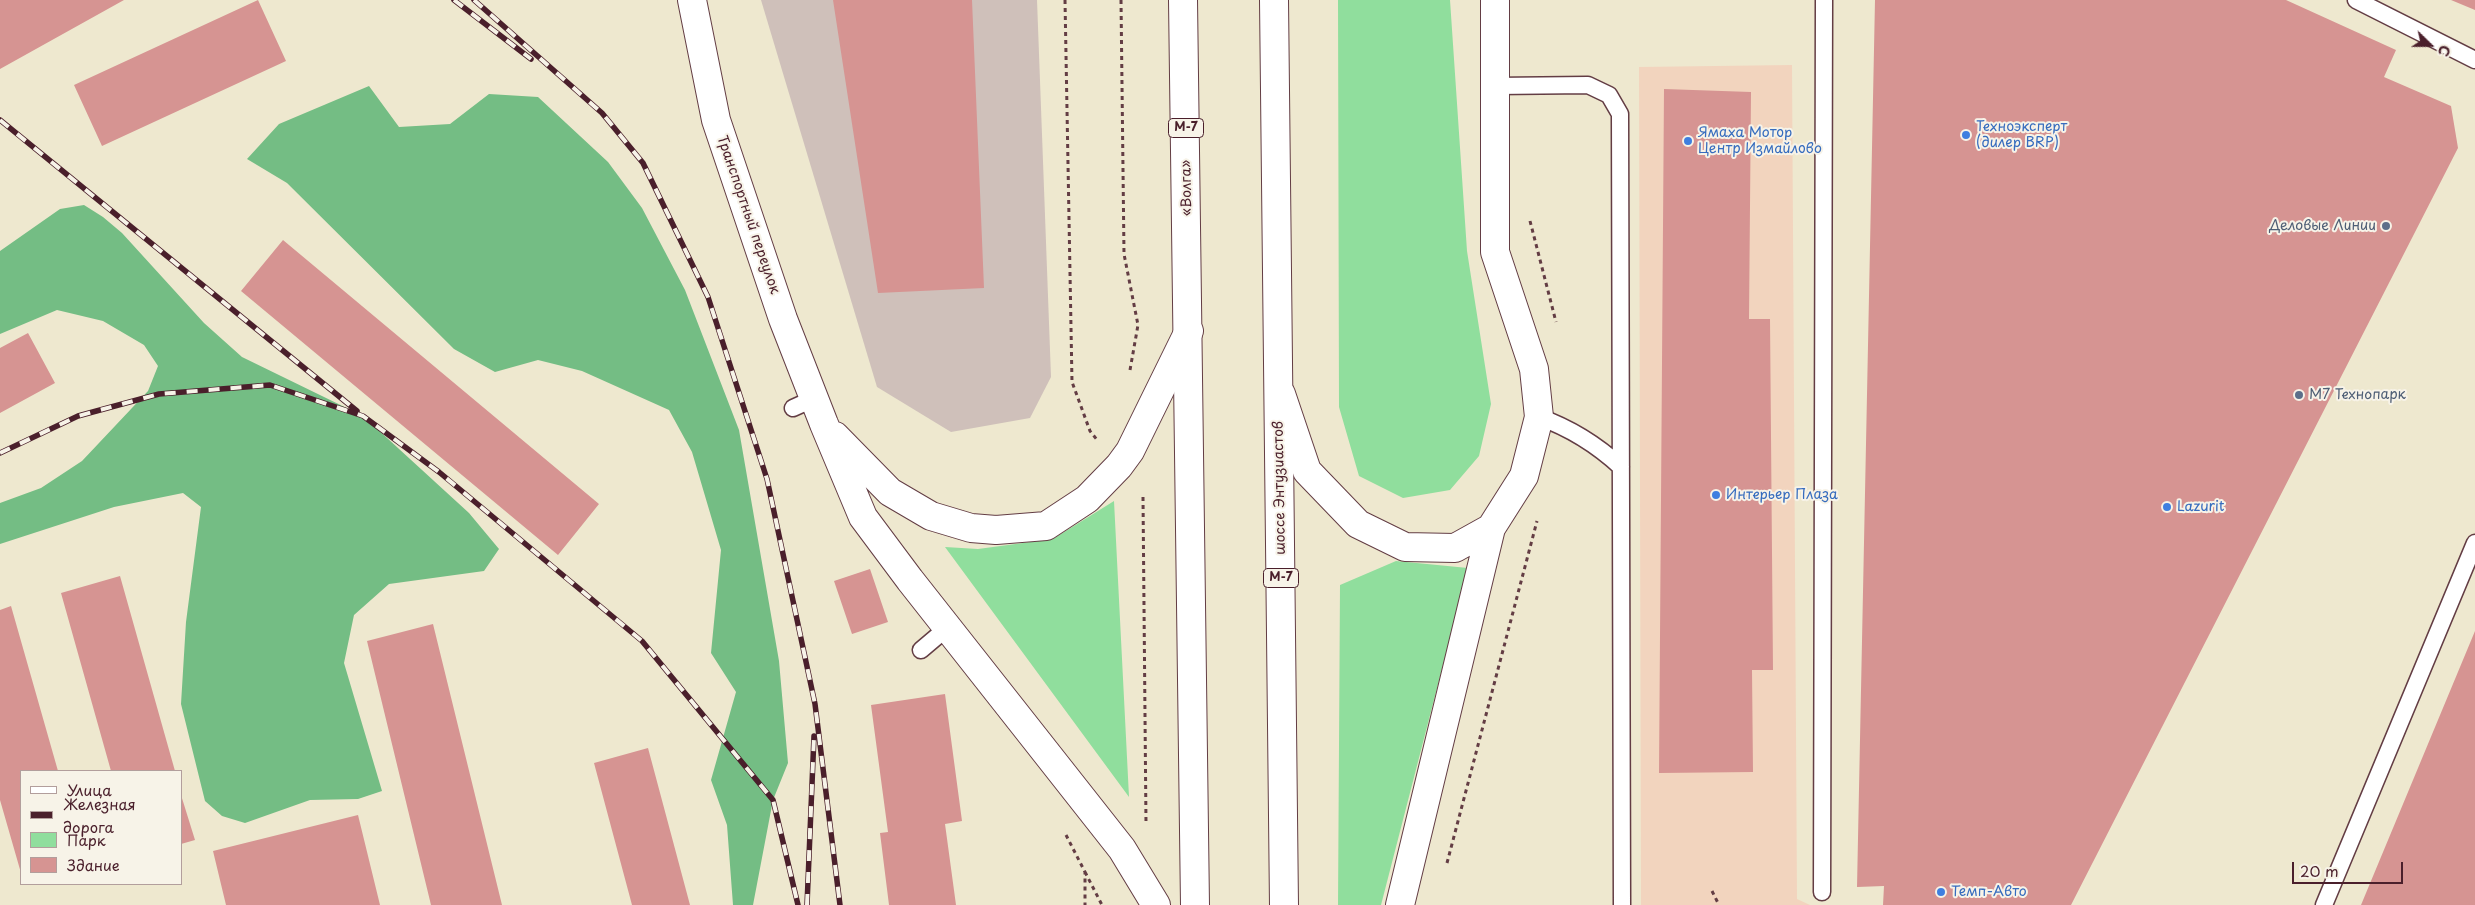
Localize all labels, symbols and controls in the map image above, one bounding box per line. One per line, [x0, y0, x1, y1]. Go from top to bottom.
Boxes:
north arrow [2405, 20, 2455, 70]
text: С [2433, 42, 2456, 60]
road number: М-7 [1168, 119, 1204, 138]
place label: Техноэксперт (дилер BRP) [1976, 119, 2067, 152]
place label: Ямаха Мотор Центр Измайлово [1698, 125, 1822, 158]
marker: Техноэксперт (дилер BRP) [1960, 129, 1972, 141]
street label: Транспортный переулок [713, 134, 783, 296]
marker: Ямаха Мотор Центр Измайлово [1682, 135, 1694, 147]
street label: «Волга» [1178, 160, 1196, 216]
place label: Деловые Линии [2269, 218, 2376, 234]
marker: Деловые Линии [2380, 220, 2392, 232]
place label: М7 Технопарк [2309, 387, 2406, 403]
marker: М7 Технопарк [2293, 389, 2305, 401]
street label: шоссе Энтузиастов [1270, 421, 1290, 555]
place label: Интерьер Плаза [1726, 487, 1838, 503]
marker: Интерьер Плаза [1710, 489, 1722, 501]
place label: Lazurit [2177, 499, 2225, 515]
marker: Lazurit [2161, 501, 2173, 513]
road number: М-7 [1264, 568, 1298, 588]
legend [20, 770, 182, 885]
text: Улица [67, 778, 112, 801]
text: Железная дорога [63, 792, 136, 838]
text: Парк [67, 828, 106, 851]
scale bar [2295, 852, 2406, 884]
text: Здание [67, 853, 120, 876]
text: 20 m [2300, 859, 2339, 882]
place label: Темп-Авто [1951, 884, 2027, 900]
marker: Темп-Авто [1935, 886, 1947, 898]

